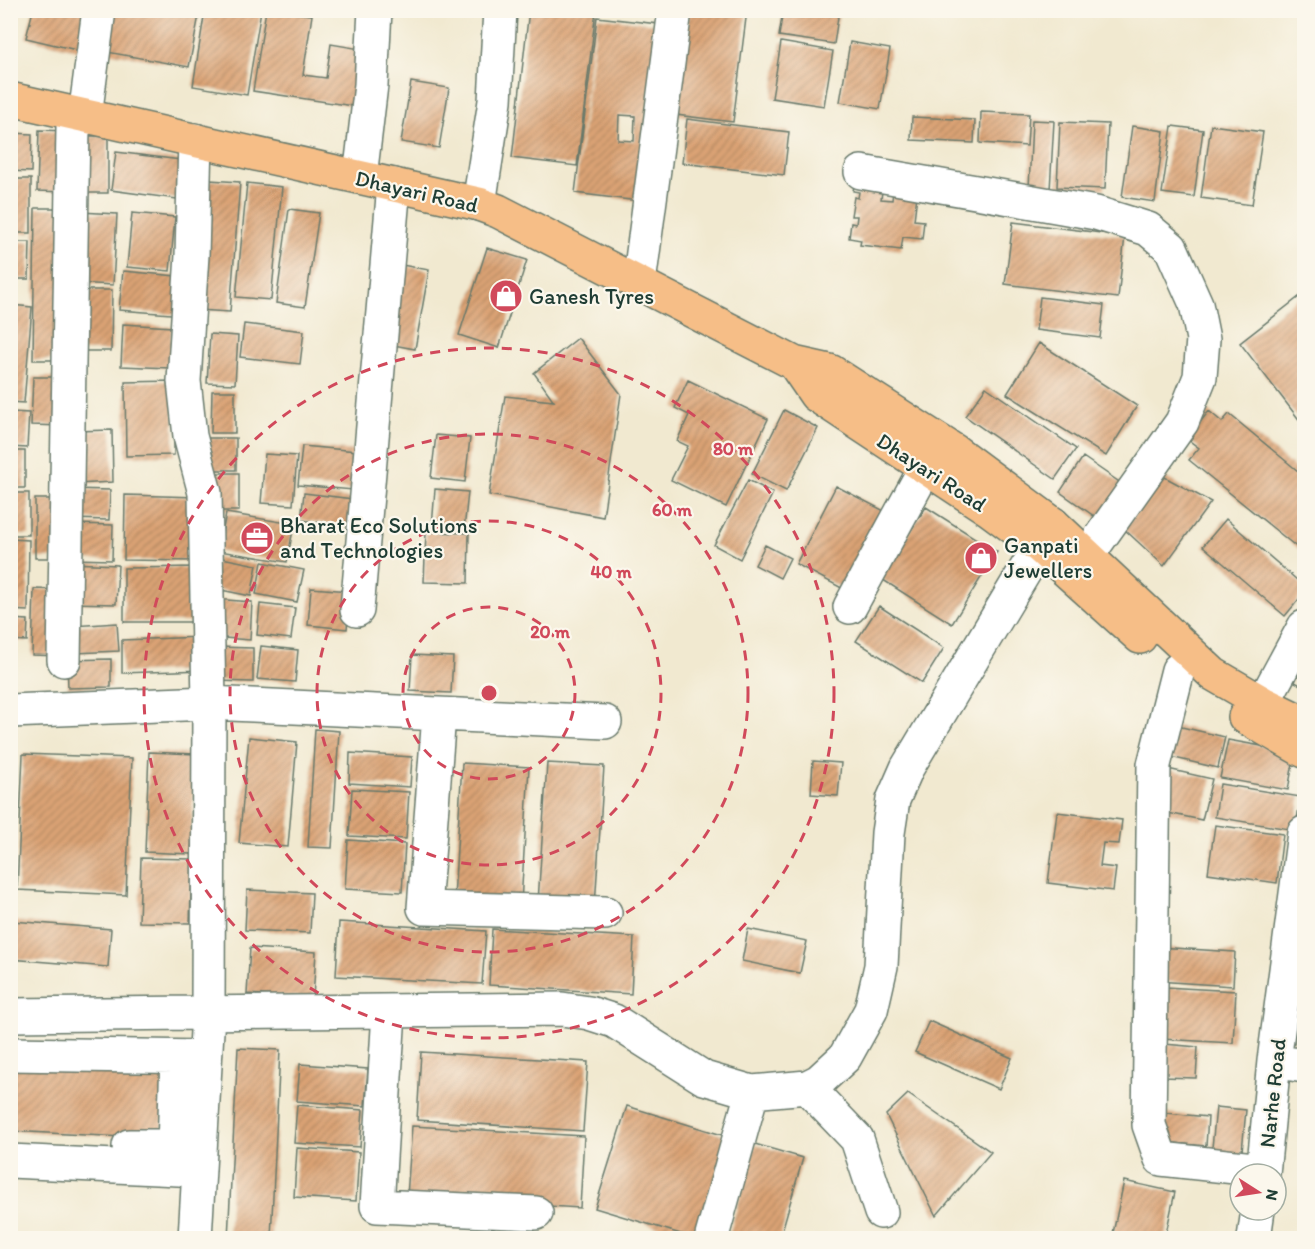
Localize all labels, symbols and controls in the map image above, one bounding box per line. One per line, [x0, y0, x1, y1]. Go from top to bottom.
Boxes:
street label: Dhayari Road [353, 164, 481, 219]
shop icon: Ganesh Tyres [488, 278, 524, 314]
place label: Ganesh Tyres [529, 283, 654, 310]
street label: Dhayari Road [872, 427, 992, 518]
text: 80 m [713, 438, 754, 460]
text: 60 m [652, 499, 693, 521]
place label: Bharat Eco Solutions and Technologies [280, 512, 478, 564]
office icon: Bharat Eco Solutions and Technologies [239, 520, 275, 556]
place label: Ganpati Jewellers [1004, 532, 1092, 584]
shop icon: Ganpati Jewellers [963, 540, 999, 576]
text: 40 m [590, 561, 632, 583]
text: 20 m [530, 621, 571, 643]
centre of rings [479, 683, 499, 703]
street label: Narhe Road [1253, 1037, 1292, 1149]
north arrow [1228, 1162, 1288, 1222]
text: N [1262, 1188, 1283, 1202]

